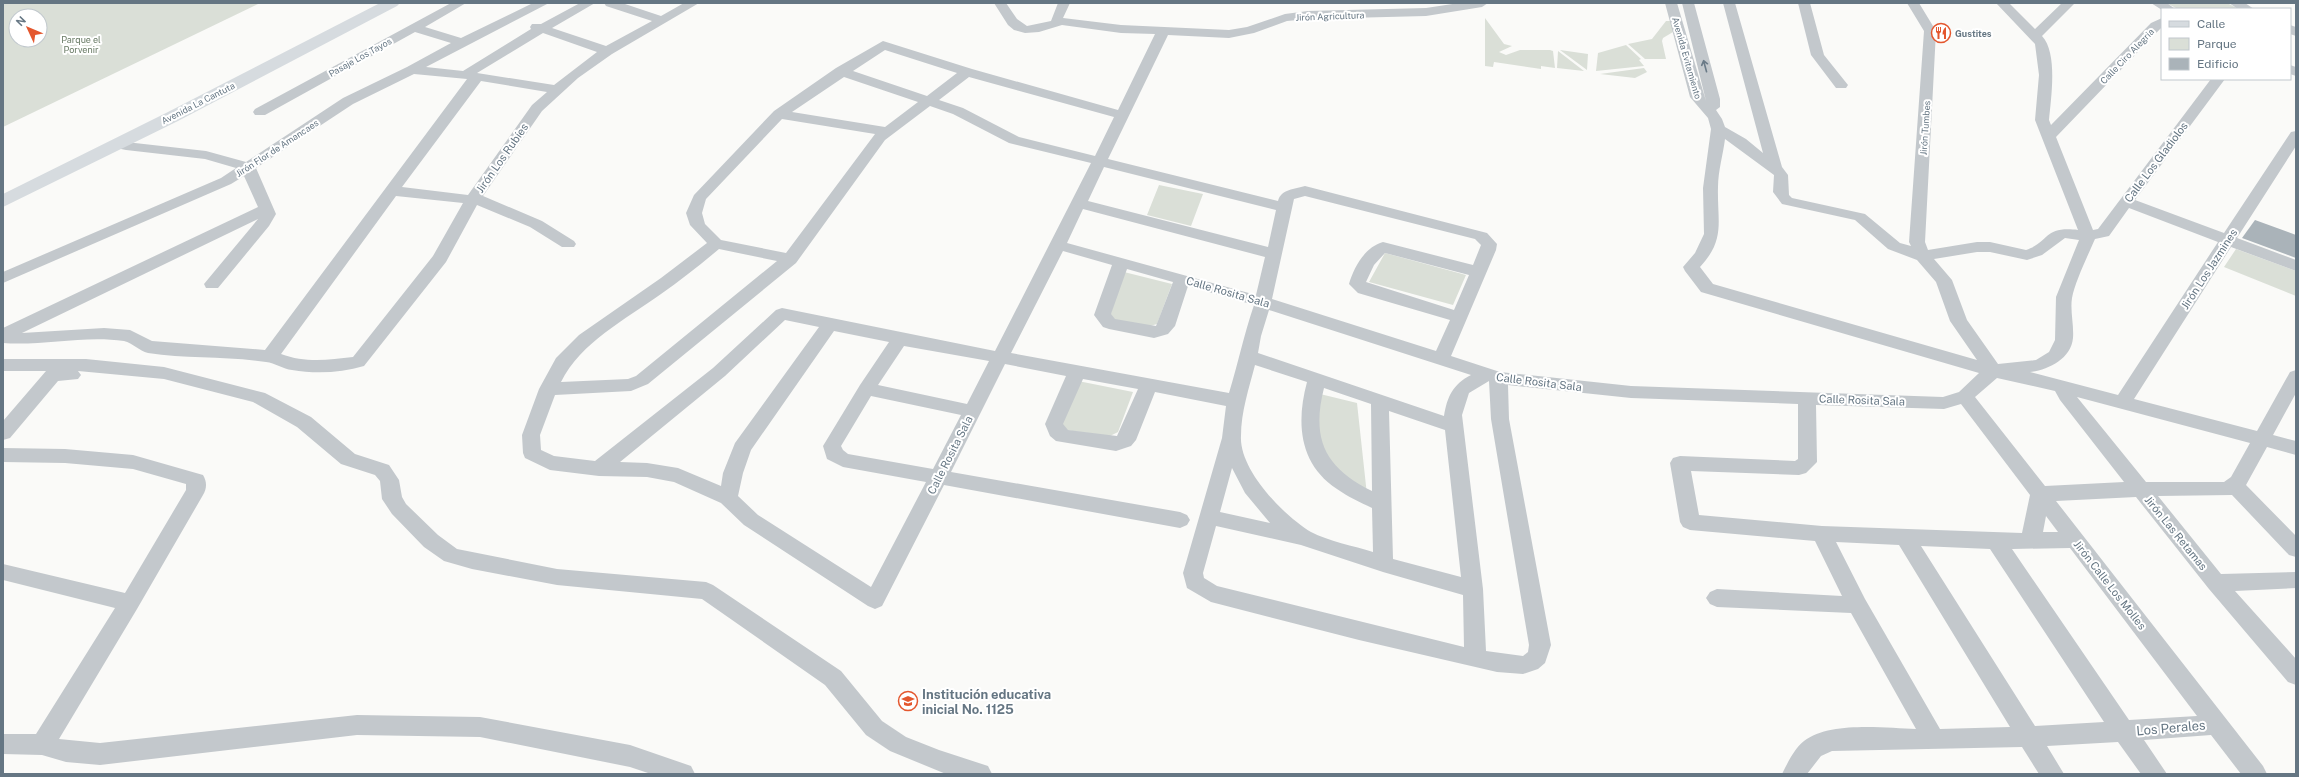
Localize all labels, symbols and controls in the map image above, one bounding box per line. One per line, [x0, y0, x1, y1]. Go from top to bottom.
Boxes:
north arrow [8, 8, 48, 48]
legend [2161, 8, 2291, 80]
street label: Jirón Agricultura [1295, 9, 1365, 23]
text: N [14, 14, 28, 28]
street label: Avenida Evitamiento [1670, 16, 1704, 100]
text: Calle [2197, 17, 2226, 31]
restaurant icon: Gustites [1930, 22, 1952, 44]
street label: Calle Ciro Alegria [2098, 26, 2156, 86]
place label: Gustites [1955, 28, 1992, 39]
park label: Parque el Porvenir [61, 34, 101, 55]
street label: Pasaje Los Tayos [327, 35, 394, 79]
text: Parque [2197, 37, 2237, 51]
text: Edificio [2197, 57, 2239, 71]
one-way arrow [1701, 60, 1708, 73]
street label: Avenida La Cantuta [160, 80, 237, 126]
street label: Jirón Tumbes [1918, 100, 1932, 156]
street label: Jirón Flor de Amancaes [234, 117, 321, 179]
street label: Calle Los Gladiolos [2122, 119, 2190, 204]
street label: Jirón Los Rubíes [474, 121, 531, 195]
street label: Jirón Los Jazmines [2179, 226, 2240, 311]
street label: Calle Rosita Sala [1185, 274, 1271, 310]
street label: Calle Rosita Sala [1496, 371, 1582, 393]
street label: Calle Rosita Sala [1819, 393, 1905, 407]
street label: Calle Rosita Sala [925, 414, 975, 496]
street label: Jirón Las Retamas [2143, 494, 2210, 573]
street label: Jirón Calle Los Molles [2072, 538, 2149, 632]
place label: Institución educativa inicial No. 1125 [922, 687, 1051, 717]
school or university icon: Institución educativa inicial No. 1125 [897, 690, 919, 712]
street label: Los Perales [2136, 718, 2206, 738]

